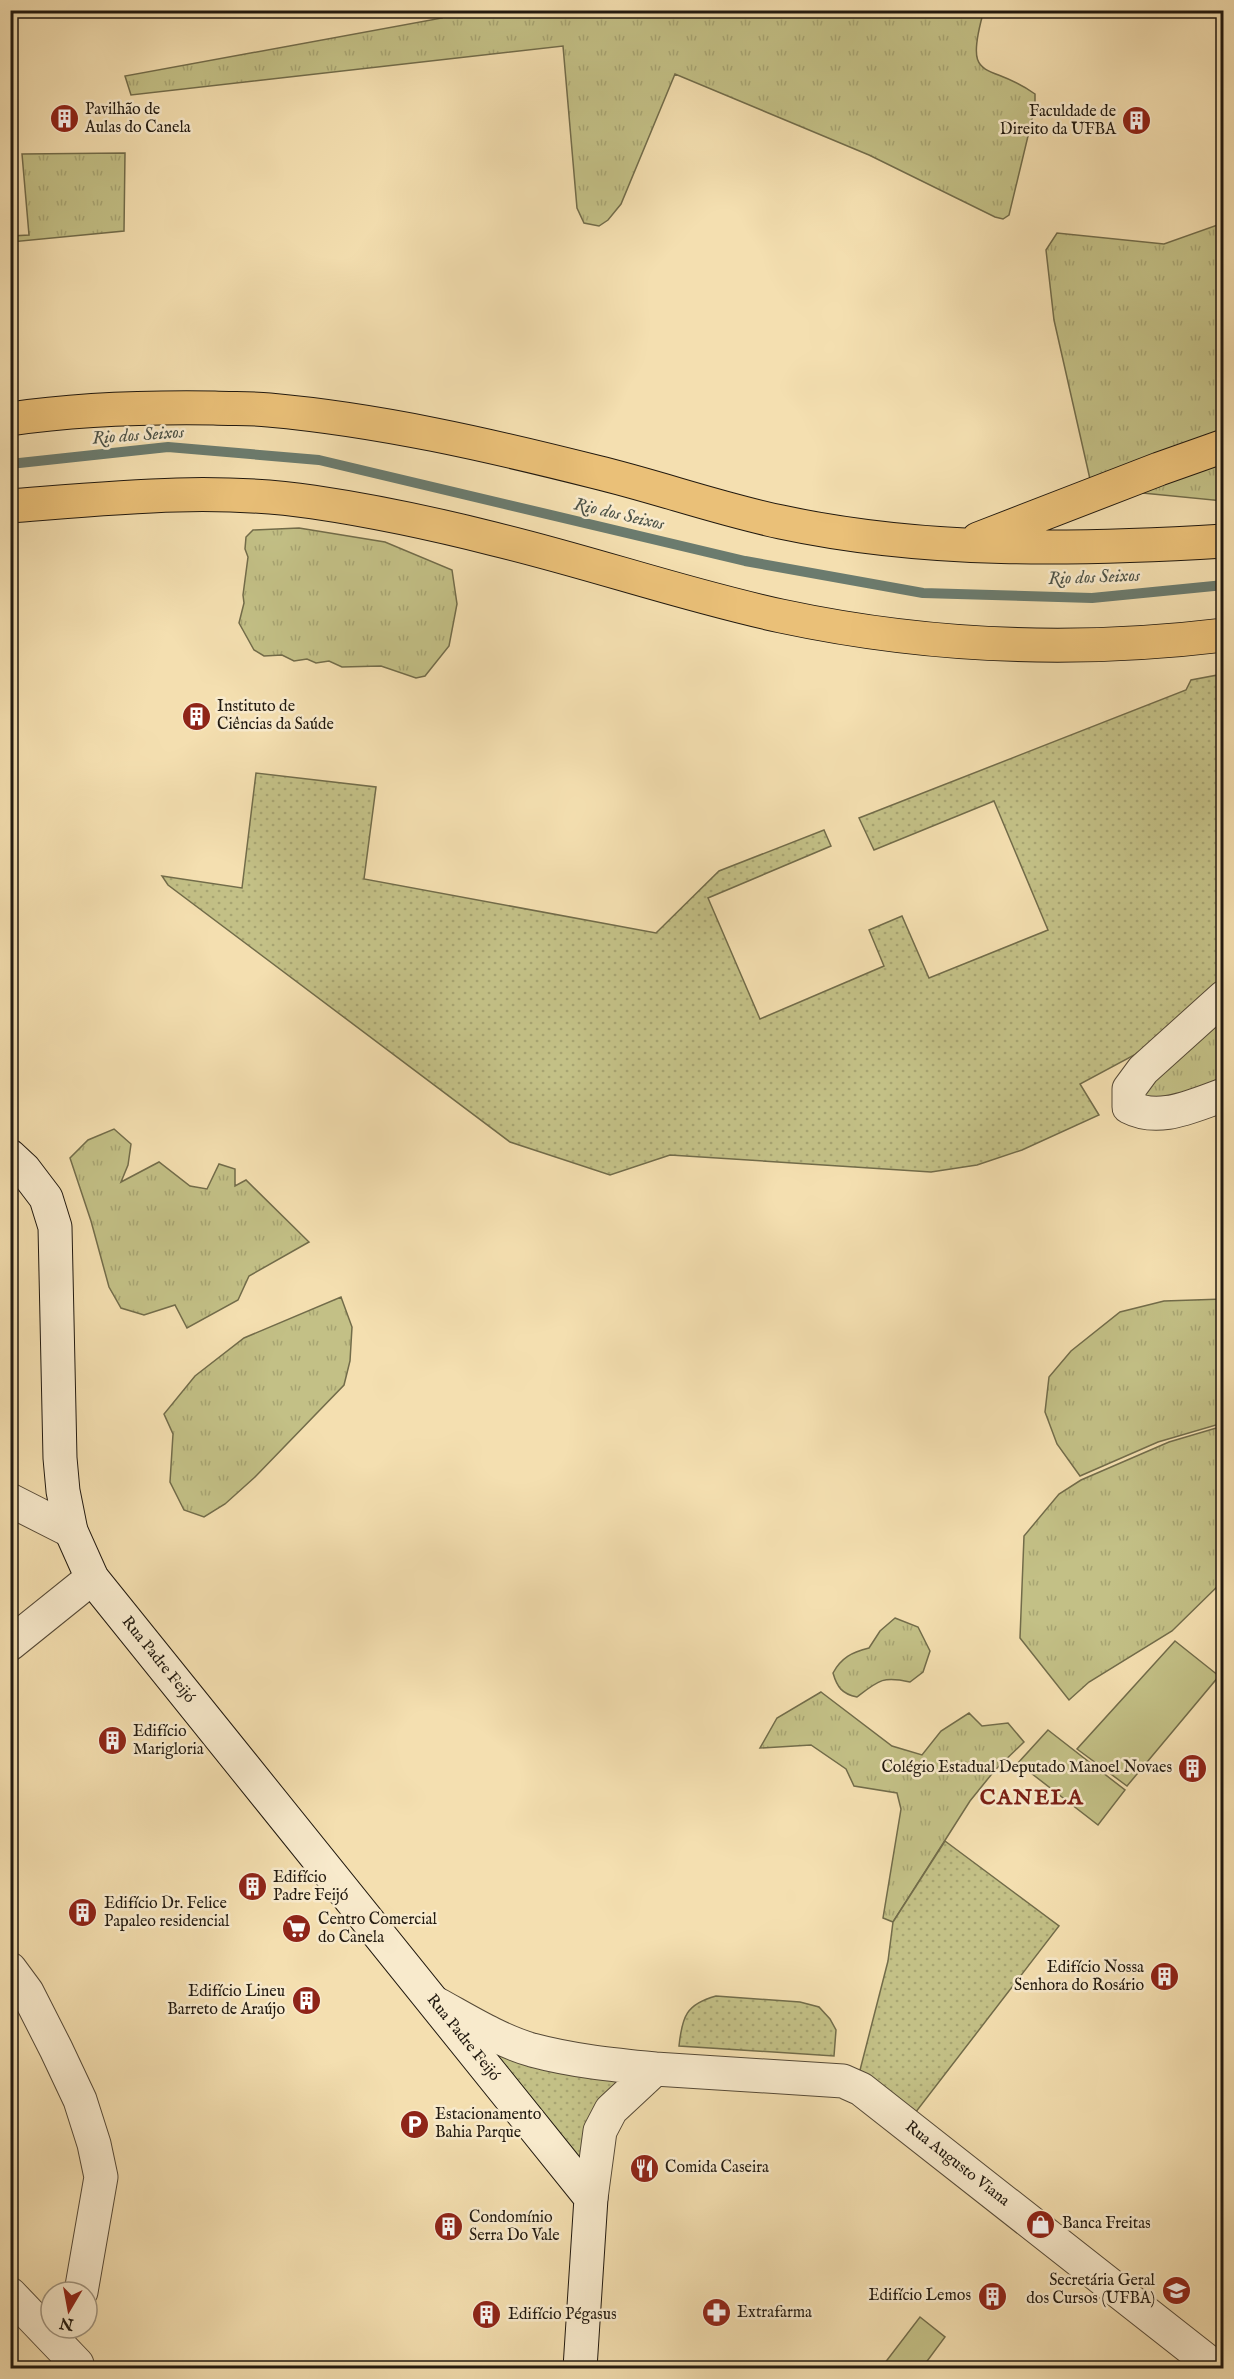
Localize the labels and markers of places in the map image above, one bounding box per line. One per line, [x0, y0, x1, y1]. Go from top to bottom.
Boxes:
place label: Pavilhão de Aulas do Canela [84, 100, 191, 138]
place label: Faculdade de Direito da UFBA [1000, 102, 1117, 140]
building icon: Pavilhão de Aulas do Canela [48, 103, 80, 135]
building icon: Faculdade de Direito da UFBA [1121, 105, 1153, 137]
place label: Instituto de Ciências da Saúde [217, 697, 334, 735]
building icon: Instituto de Ciências da Saúde [180, 700, 212, 732]
place label: Edifício Marigloria [133, 1722, 204, 1760]
building icon: Edifício Marigloria [96, 1725, 128, 1757]
building icon: Colégio Estadual Deputado Manoel Novaes [1177, 1752, 1209, 1784]
place label: Colégio Estadual Deputado Manoel Novaes [881, 1758, 1172, 1778]
place label: Edifício Padre Feijó [273, 1868, 349, 1906]
building icon: Edifício Padre Feijó [236, 1871, 268, 1903]
place label: Edifício Dr. Felice Papaleo residencial [104, 1894, 230, 1932]
building icon: Edifício Dr. Felice Papaleo residencial [67, 1897, 99, 1929]
place label: Centro Comercial do Canela [318, 1910, 437, 1948]
supermarket icon: Centro Comercial do Canela [281, 1913, 313, 1945]
place label: Edifício Nossa Senhora do Rosário [1014, 1958, 1144, 1996]
building icon: Edifício Nossa Senhora do Rosário [1149, 1961, 1181, 1993]
place label: Edifício Lineu Barreto de Araújo [167, 1982, 285, 2020]
building icon: Edifício Lineu Barreto de Araújo [290, 1985, 322, 2017]
place label: Estacionamento Bahia Parque [435, 2105, 542, 2143]
parking icon: Estacionamento Bahia Parque [398, 2108, 430, 2140]
restaurant icon: Comida Caseira [628, 2152, 660, 2184]
place label: Comida Caseira [665, 2158, 769, 2178]
place label: Condomínio Serra Do Vale [469, 2208, 560, 2246]
shop icon: Banca Freitas [1025, 2208, 1057, 2240]
building icon: Condomínio Serra Do Vale [432, 2211, 464, 2243]
place label: Banca Freitas [1062, 2214, 1151, 2234]
place label: Secretária Geral dos Cursos (UFBA) [1026, 2271, 1156, 2309]
school or university icon: Secretária Geral dos Cursos (UFBA) [1160, 2274, 1192, 2306]
building icon: Edifício Lemos [976, 2280, 1008, 2312]
place label: Edifício Lemos [869, 2286, 971, 2306]
pharmacy icon: Extrafarma [700, 2297, 732, 2329]
building icon: Edifício Pégasus [471, 2299, 503, 2331]
place label: Extrafarma [737, 2303, 812, 2323]
place label: Edifício Pégasus [508, 2305, 617, 2325]

